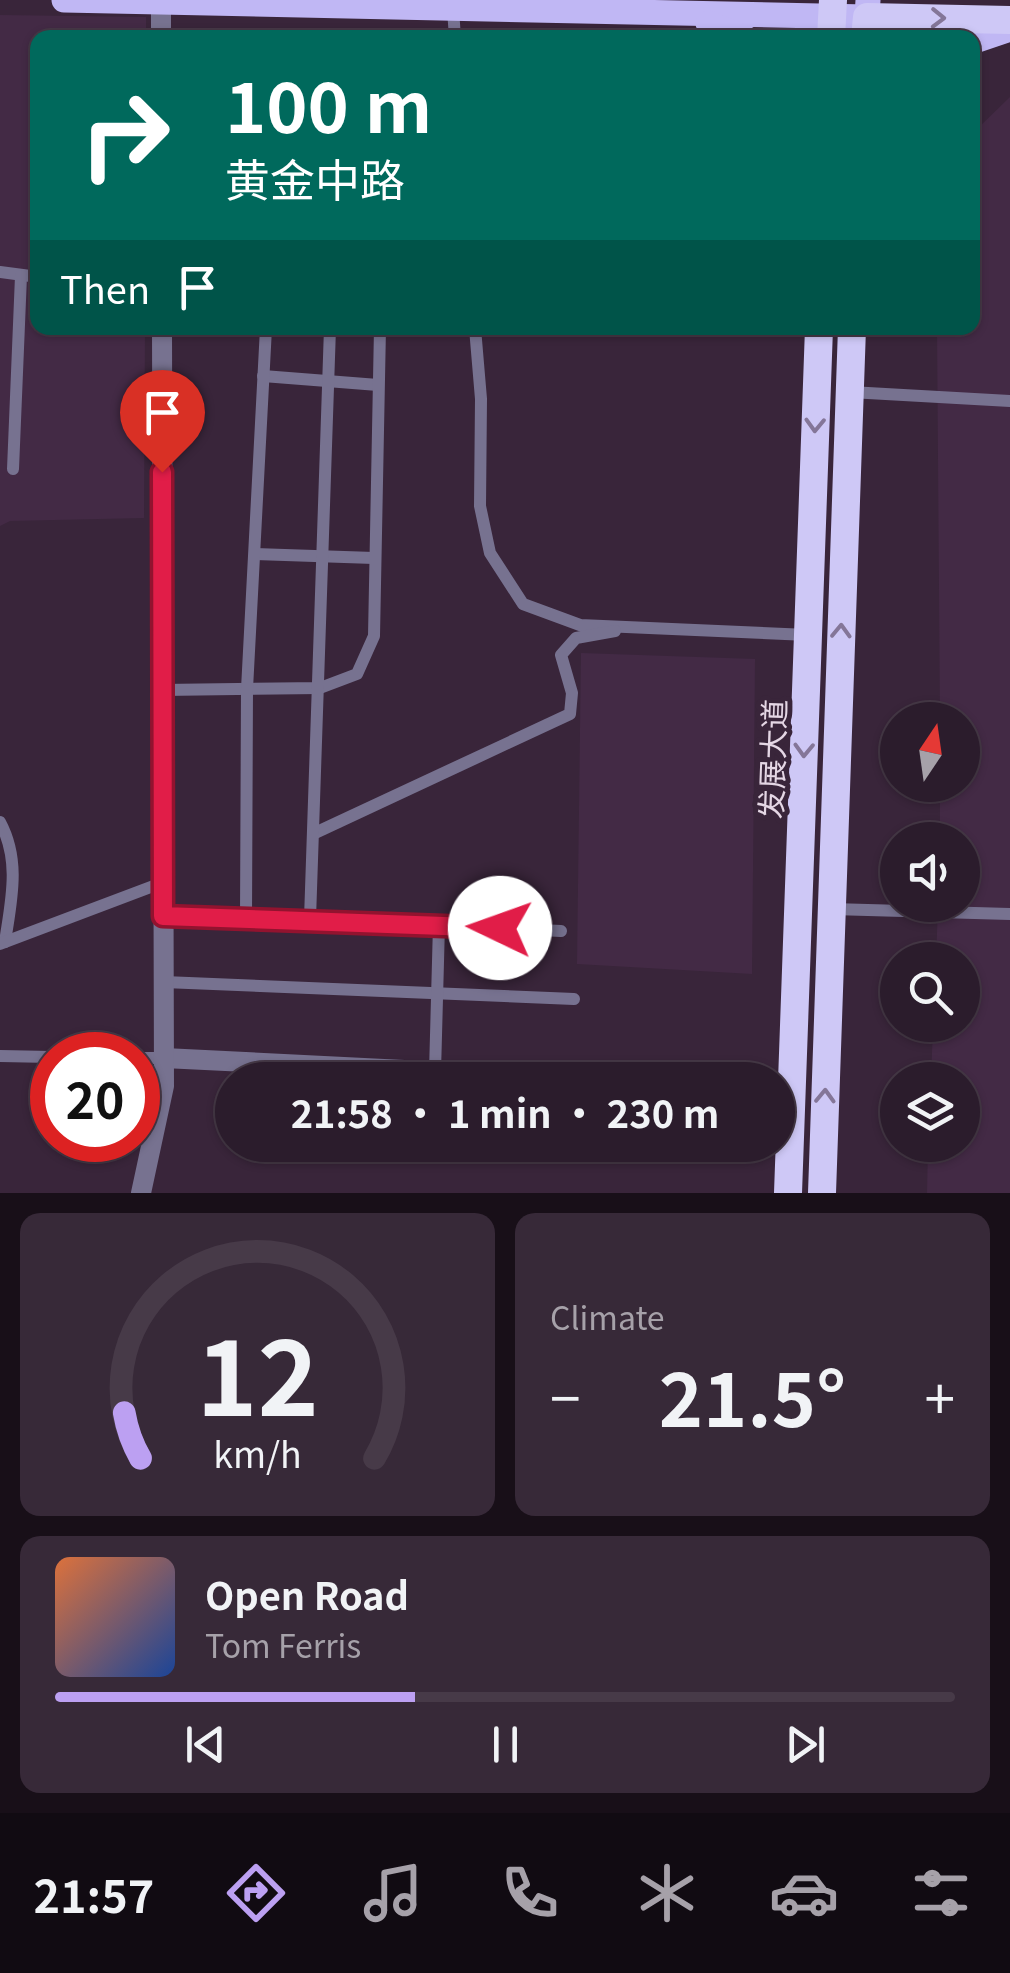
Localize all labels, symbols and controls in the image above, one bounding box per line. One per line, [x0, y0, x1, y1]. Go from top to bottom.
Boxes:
one-way arrow [931, 8, 947, 29]
text: 100 m [225, 52, 432, 153]
icon: right [60, 70, 190, 200]
text: 黄金中路 [225, 145, 405, 210]
text: Then [60, 260, 150, 315]
icon: arrive [170, 260, 225, 315]
pin [120, 370, 205, 473]
icon: arrive [135, 385, 190, 440]
one-way arrow [805, 417, 826, 433]
one-way arrow [831, 622, 852, 638]
street label: 发展大道 [747, 698, 795, 820]
north arrow [880, 702, 980, 802]
map controls [880, 702, 980, 1162]
one-way arrow [793, 742, 814, 758]
button: sound [880, 822, 980, 922]
position arrow [448, 876, 552, 980]
button: search [880, 942, 980, 1042]
speed limit sign: 20 [30, 1032, 160, 1162]
button: layers [880, 1062, 980, 1162]
text: 21:58 · 1 min · 230 m [291, 1084, 719, 1139]
one-way arrow [815, 1087, 836, 1103]
text: Climate [550, 1293, 665, 1339]
text: 12 [196, 1295, 319, 1446]
text: 21.5° [659, 1340, 846, 1449]
text: − [550, 1355, 581, 1435]
text: + [924, 1355, 955, 1435]
text: km/h [213, 1427, 302, 1478]
text: Open Road [205, 1566, 409, 1621]
text: Tom Ferris [205, 1621, 361, 1667]
icon: previous [178, 1717, 233, 1772]
icon: pause [478, 1717, 533, 1772]
icon: next [778, 1717, 833, 1772]
icon: directions [221, 1858, 291, 1928]
icon: music [358, 1858, 428, 1928]
icon: phone [495, 1858, 565, 1928]
icon: climate [632, 1858, 702, 1928]
icon: car [769, 1858, 839, 1928]
icon: filters [906, 1858, 976, 1928]
text: 21:57 [34, 1861, 154, 1926]

